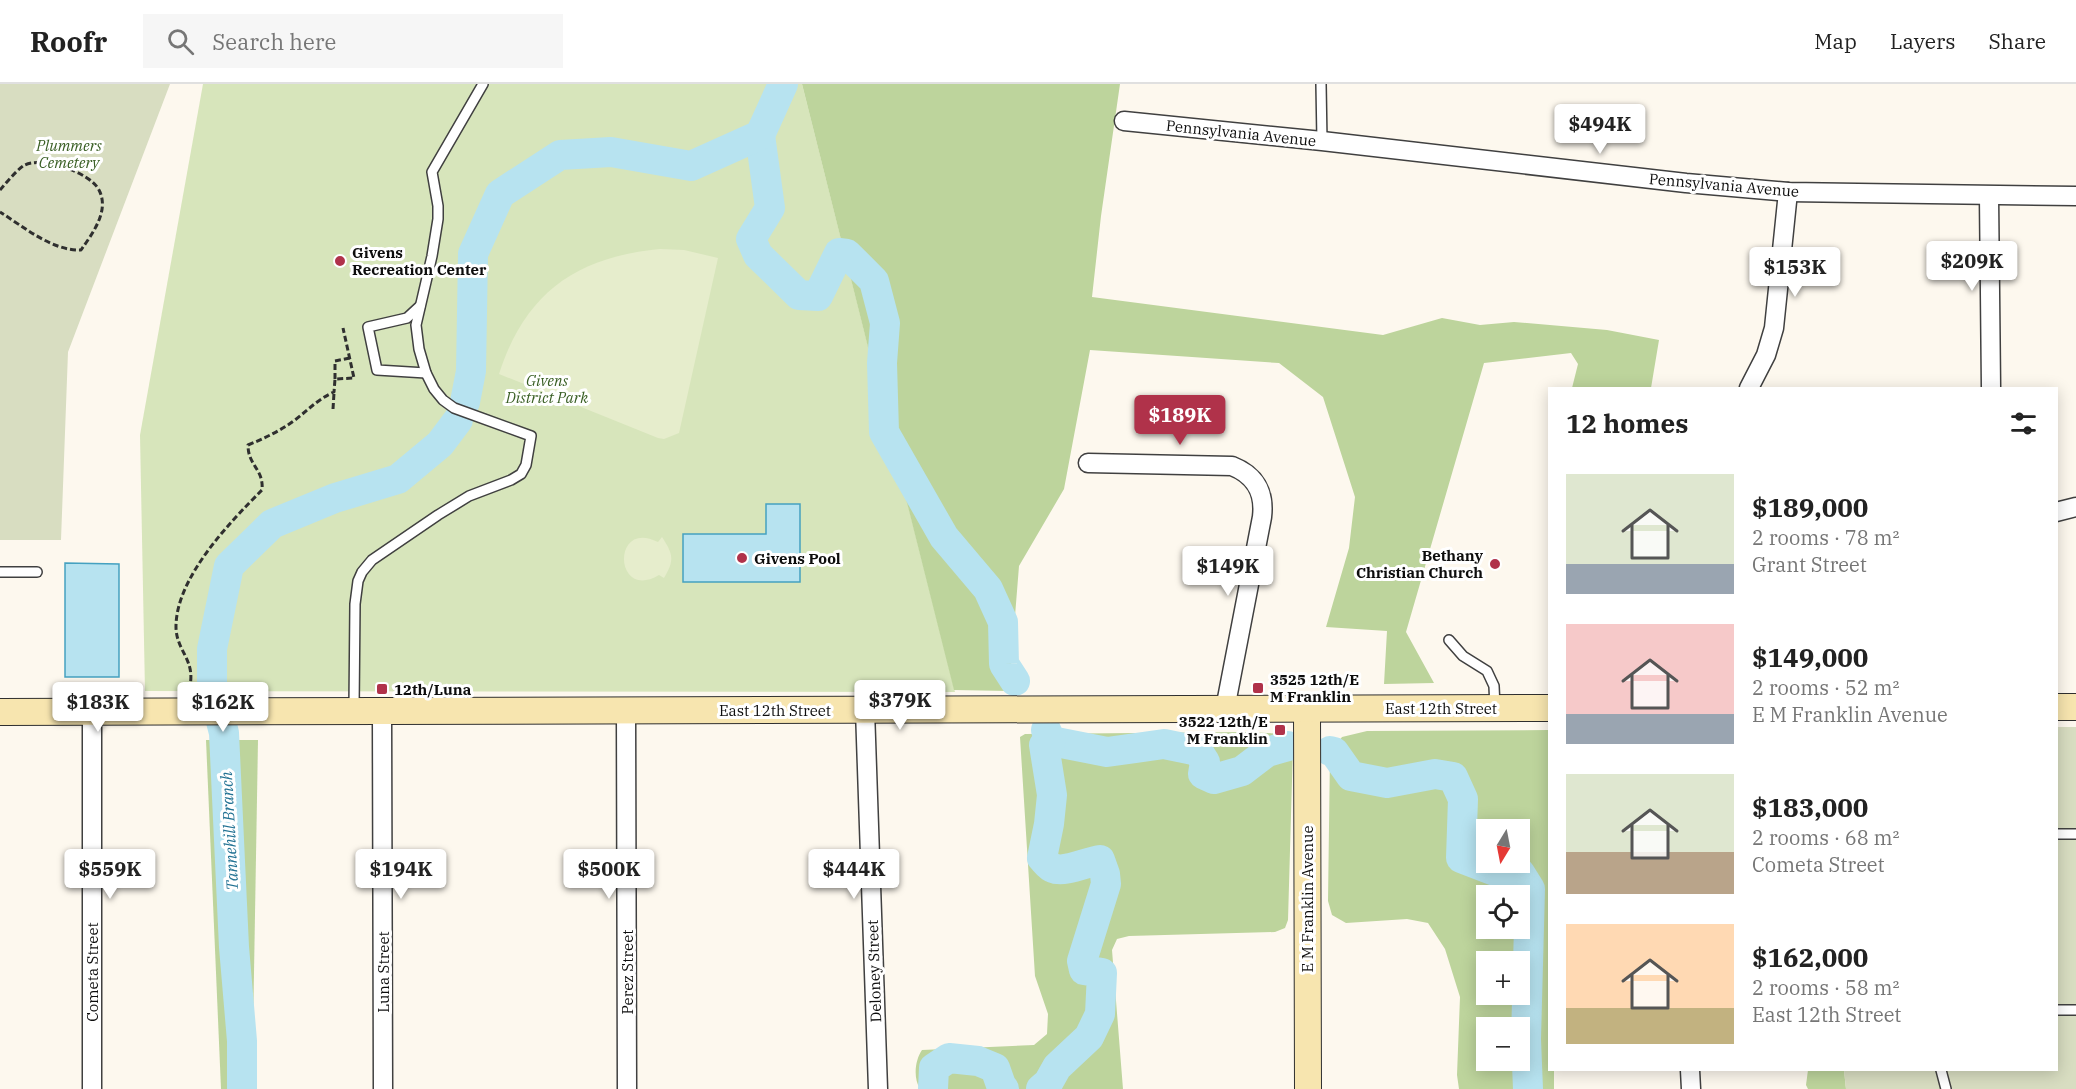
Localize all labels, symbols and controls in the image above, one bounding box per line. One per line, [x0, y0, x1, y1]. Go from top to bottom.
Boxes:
search box [143, 14, 563, 68]
text: Roofr [30, 23, 107, 60]
icon: search [164, 25, 197, 58]
text: Search here [212, 27, 336, 56]
text: Map [1814, 27, 1857, 55]
text: Layers [1890, 27, 1956, 55]
text: Share [1989, 27, 2046, 55]
pin: $494K [1558, 104, 1642, 155]
text: $494K [1568, 110, 1632, 137]
street label: Pennsylvania Avenue [1165, 116, 1317, 150]
park label: Plummers Cemetery [35, 136, 102, 172]
street label: Pennsylvania Avenue [1648, 169, 1800, 201]
pin: $209K [1930, 241, 2014, 292]
place label: Givens Recreation Center [352, 243, 487, 279]
pin: $153K [1753, 247, 1837, 298]
text: $209K [1940, 247, 2004, 274]
text: $153K [1763, 253, 1827, 280]
marker: Givens Recreation Center [333, 254, 347, 268]
park label: Givens District Park [505, 371, 588, 407]
pin: $189K [1138, 395, 1222, 446]
text: $189K [1148, 401, 1212, 428]
text: 12 homes [1566, 406, 1688, 440]
icon: filters [2007, 407, 2040, 440]
text: $189,000 [1752, 490, 1868, 524]
icon: home [1614, 498, 1686, 570]
text: 2 rooms · 78 m² [1752, 524, 1899, 551]
pin: $149K [1186, 546, 1270, 597]
place label: Bethany Christian Church [1356, 546, 1483, 582]
place label: Givens Pool [754, 549, 841, 568]
marker: Givens Pool [735, 551, 749, 565]
text: Grant Street [1752, 551, 1867, 578]
text: $149K [1196, 552, 1260, 579]
marker: Bethany Christian Church [1488, 557, 1502, 571]
text: $149,000 [1752, 640, 1868, 674]
icon: home [1614, 648, 1686, 720]
place label: 3525 12th/E M Franklin [1270, 670, 1359, 706]
text: 2 rooms · 52 m² [1752, 674, 1899, 701]
place label: 12th/Luna [394, 680, 472, 699]
pin: $379K [858, 680, 942, 731]
marker: 3525 12th/E M Franklin [1251, 681, 1265, 695]
pin: $183K [56, 682, 140, 733]
pin: $162K [181, 682, 265, 733]
marker: 12th/Luna [375, 682, 389, 696]
text: $379K [868, 686, 932, 713]
text: $183K [66, 688, 130, 715]
text: $162K [191, 688, 255, 715]
street label: East 12th Street [1385, 699, 1497, 718]
street label: East 12th Street [719, 701, 831, 720]
text: E M Franklin Avenue [1752, 701, 1948, 728]
place label: 3522 12th/E M Franklin [1179, 712, 1268, 748]
marker: 3522 12th/E M Franklin [1273, 723, 1287, 737]
water label: Tannehill Branch [216, 771, 242, 891]
text: $183,000 [1752, 790, 1868, 824]
icon: home [1614, 798, 1686, 870]
north arrow [1476, 819, 1530, 873]
map controls [1476, 819, 1530, 1071]
text: 2 rooms · 68 m² [1752, 824, 1899, 851]
street label: E M Franklin Avenue [1298, 826, 1317, 972]
pin: $559K [68, 849, 152, 900]
pin: $194K [359, 849, 443, 900]
pin: $500K [567, 849, 651, 900]
pin: $444K [812, 849, 896, 900]
text: Cometa Street [1752, 851, 1885, 878]
text: $559K [78, 855, 142, 882]
text: $194K [369, 855, 433, 882]
text: $500K [577, 855, 641, 882]
text: $444K [822, 855, 886, 882]
button: locate [1476, 885, 1530, 939]
street label: Deloney Street [863, 919, 885, 1023]
street label: Cometa Street [83, 922, 102, 1022]
street label: Perez Street [618, 930, 637, 1014]
street label: Luna Street [374, 931, 393, 1013]
text: $162,000 [1752, 940, 1868, 974]
icon: home [1614, 948, 1686, 1020]
button: + [1476, 951, 1530, 1005]
text: 2 rooms · 58 m² [1752, 974, 1899, 1001]
text: East 12th Street [1752, 1001, 1901, 1028]
button: − [1476, 1017, 1530, 1071]

